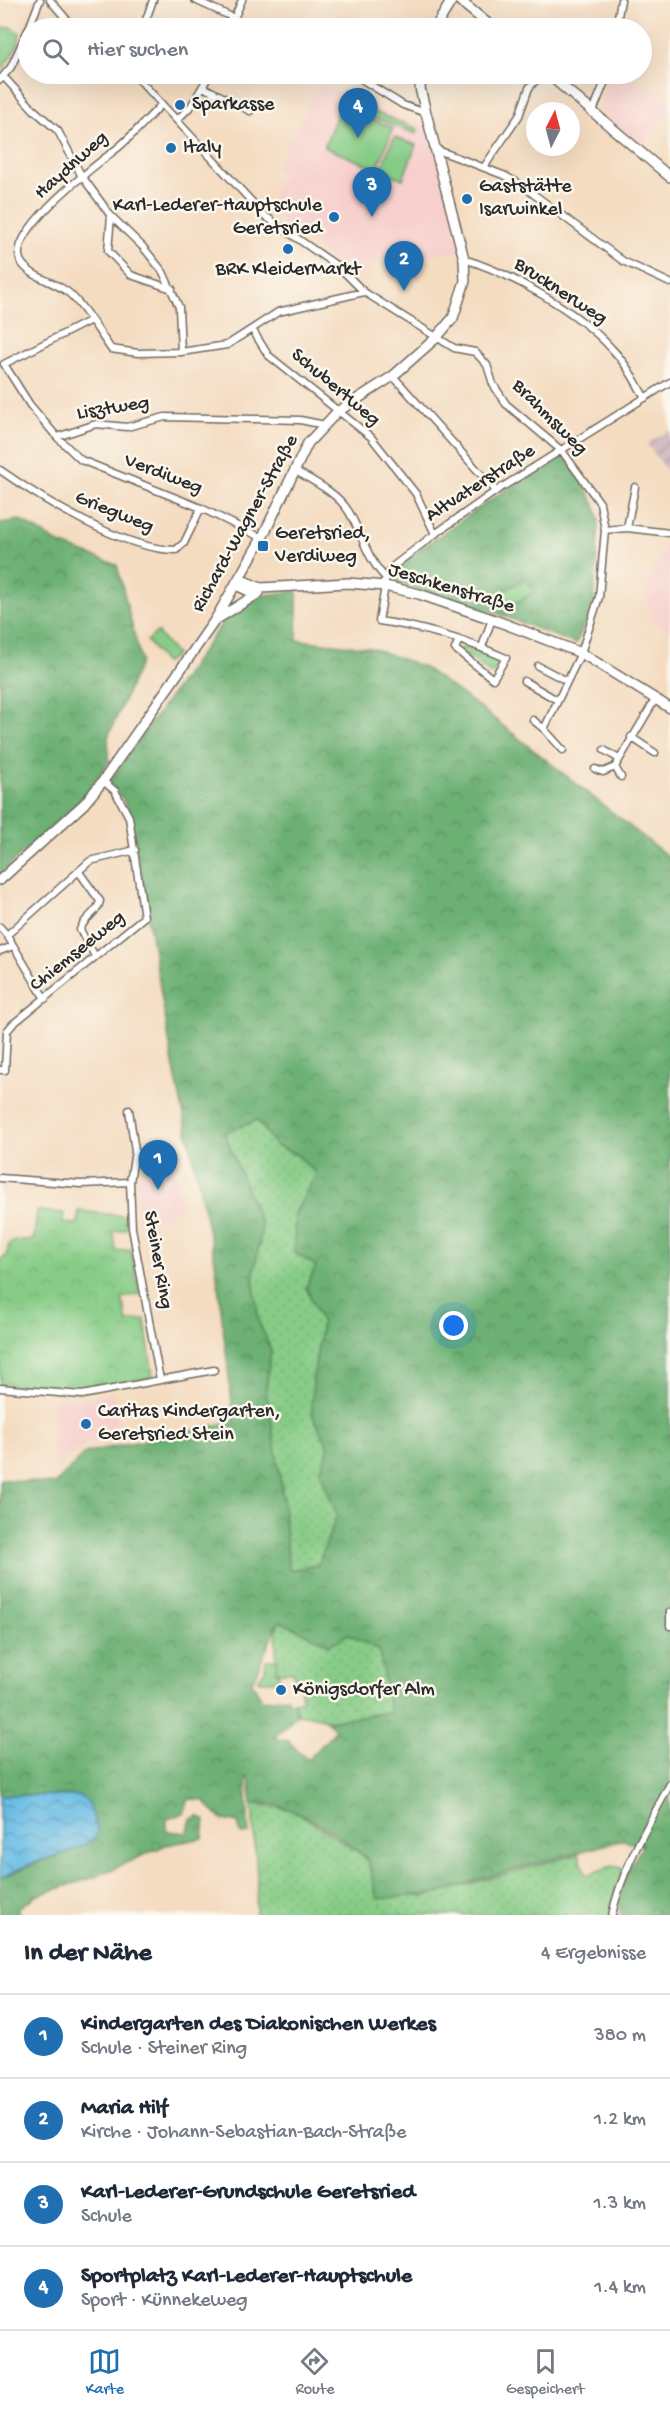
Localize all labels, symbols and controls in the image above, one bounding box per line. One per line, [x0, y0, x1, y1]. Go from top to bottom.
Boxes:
search box [18, 18, 652, 84]
icon: search [39, 35, 72, 68]
text: Hier suchen [87, 38, 188, 64]
pin: 4 [338, 88, 378, 138]
place label: Sparkasse [192, 94, 275, 117]
marker: Sparkasse [173, 98, 187, 112]
north arrow [526, 102, 580, 156]
street label: Haydnweg [31, 127, 113, 205]
place label: Italy [183, 137, 221, 160]
marker: Italy [164, 141, 178, 155]
pin: 3 [352, 168, 392, 217]
place label: Gaststätte Isarwinkel [479, 176, 572, 222]
marker: Gaststätte Isarwinkel [460, 192, 474, 206]
place label: Karl-Lederer-Hauptschule Geretsried [113, 195, 324, 241]
marker: Karl-Lederer-Hauptschule Geretsried [327, 210, 341, 224]
marker: BRK KleiderMarkt [281, 242, 295, 256]
pin: 2 [384, 242, 424, 291]
street label: Brucknerweg [508, 253, 611, 331]
place label: BRK KleiderMarkt [215, 259, 362, 282]
street label: Schubertweg [286, 344, 384, 432]
street label: Brahmsweg [506, 375, 592, 461]
street label: Lisztweg [75, 392, 151, 426]
street label: Richard-Wagner-Straße [188, 431, 305, 617]
street label: Altvaterstraße [422, 440, 541, 528]
street label: Verdiweg [120, 449, 205, 500]
street label: Griegweg [71, 487, 157, 539]
place label: Geretsried, Verdiweg [274, 523, 371, 569]
marker: Geretsried, Verdiweg [256, 539, 270, 553]
street label: Jeschkenstraße [385, 559, 518, 619]
street label: Chiemseeweg [26, 907, 130, 997]
pin: 1 [138, 1140, 178, 1190]
street label: Steiner Ring [137, 1209, 177, 1311]
your location [439, 1311, 468, 1340]
place label: Caritas Kindergarten, Geretsried Stein [98, 1401, 281, 1447]
marker: Caritas Kindergarten, Geretsried Stein [79, 1417, 93, 1431]
place label: Königsdorfer Alm [293, 1679, 435, 1702]
marker: Königsdorfer Alm [274, 1683, 288, 1697]
text: In der Nähe [24, 1939, 152, 1970]
text: 4 Ergebnisse [541, 1943, 646, 1966]
text: Kindergarten des Diakonischen Werkes [81, 2012, 436, 2038]
text: 1 [39, 2025, 48, 2048]
text: 380 m [594, 2025, 646, 2048]
text: Schule · Steiner Ring [81, 2038, 247, 2061]
text: Maria Hilf [81, 2096, 167, 2122]
text: 2 [39, 2109, 48, 2132]
text: 1.2 km [594, 2109, 646, 2132]
text: Kirche · Johann-Sebastian-Bach-Straße [81, 2122, 406, 2145]
text: Karl-Lederer-Grundschule Geretsried [81, 2180, 415, 2206]
text: 3 [38, 2193, 49, 2216]
text: 1.3 km [593, 2193, 646, 2216]
text: Schule [81, 2206, 132, 2229]
text: Sportplatz Karl-Lederer-Hauptschule [81, 2264, 412, 2290]
text: 4 [39, 2277, 48, 2300]
text: 1.4 km [594, 2277, 646, 2300]
text: Sport · Künnekeweg [81, 2290, 248, 2313]
tab: Karte [86, 2345, 124, 2400]
tab: Route [295, 2345, 334, 2400]
tab: Gespeichert [506, 2345, 584, 2400]

